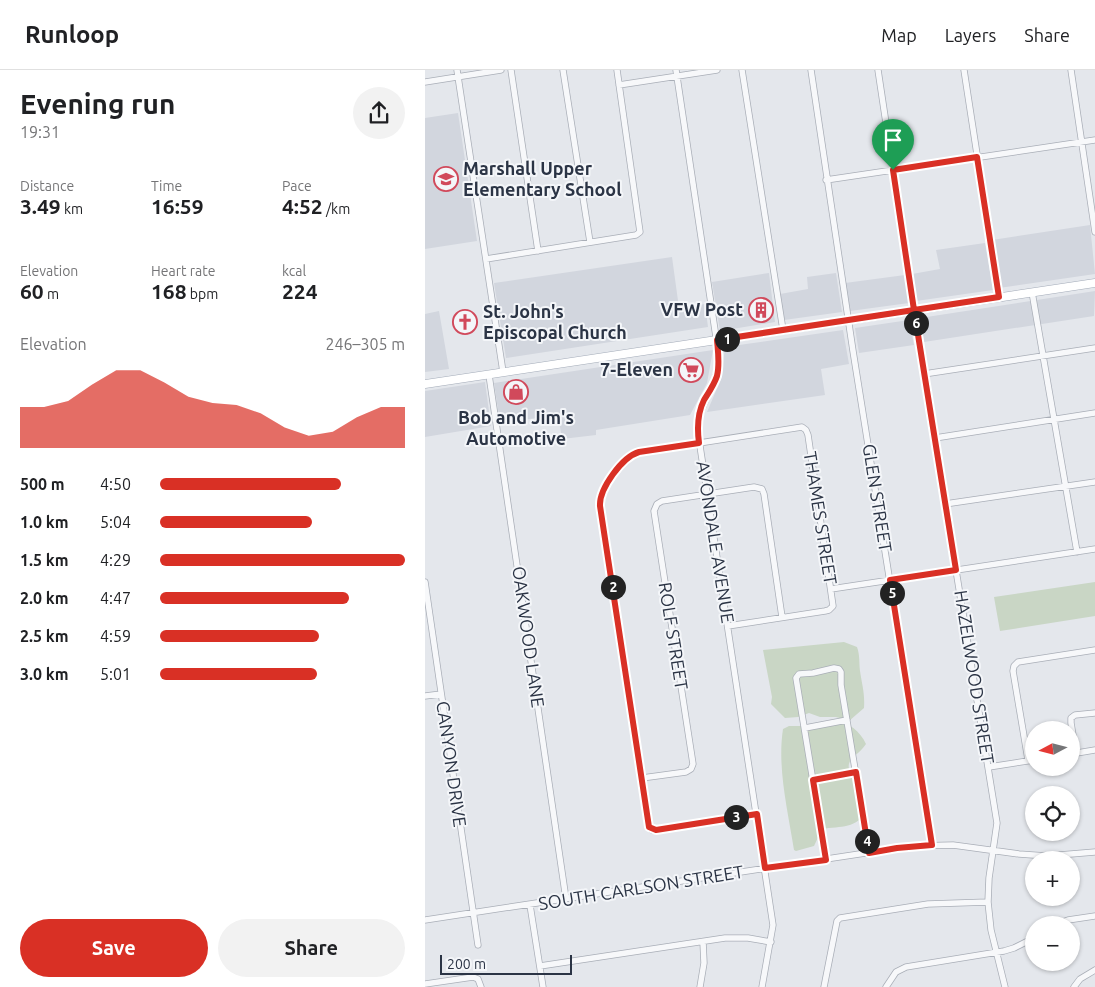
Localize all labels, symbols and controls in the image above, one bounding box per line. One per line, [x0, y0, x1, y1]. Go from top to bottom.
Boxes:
text: Runloop [25, 21, 119, 48]
text: Map [881, 25, 917, 45]
text: Layers [945, 25, 996, 45]
text: Share [1024, 25, 1070, 45]
button: share [353, 87, 405, 139]
text: Evening run [20, 88, 175, 119]
pin [872, 119, 914, 170]
text: 19:31 [20, 123, 60, 141]
icon: arrive [879, 126, 907, 154]
place label: Marshall Upper Elementary School [463, 158, 622, 199]
school or university icon: Marshall Upper Elementary School [433, 166, 459, 192]
text: Distance [20, 178, 74, 194]
text: Time [151, 178, 182, 194]
text: Pace [282, 178, 312, 194]
text: 3.49 [20, 194, 61, 218]
text: 16:59 [151, 194, 204, 218]
text: 4:52 [282, 194, 323, 218]
text: km [61, 201, 83, 217]
text: /km [323, 201, 350, 217]
text: Elevation [20, 263, 78, 279]
text: Heart rate [151, 263, 215, 279]
text: kcal [282, 263, 306, 279]
text: 60 [20, 279, 44, 303]
text: 168 [151, 279, 187, 303]
text: 224 [282, 279, 318, 303]
text: m [44, 286, 59, 302]
text: bpm [187, 286, 218, 302]
building icon: VFW Post [748, 297, 774, 323]
place label: VFW Post [661, 299, 743, 319]
place label: St. John's Episcopal Church [483, 301, 627, 342]
church icon: St. John's Episcopal Church [452, 309, 478, 335]
pin: 6 [903, 310, 929, 336]
text: 6 [913, 315, 920, 331]
pin: 1 [715, 326, 739, 352]
text: 1 [724, 331, 731, 347]
text: Elevation [20, 335, 87, 353]
text: 246–305 m [325, 335, 405, 353]
supermarket icon: 7-Eleven [678, 357, 704, 383]
place label: 7-Eleven [600, 359, 673, 379]
shop icon: Bob and Jim's Automotive [503, 379, 529, 405]
place label: Bob and Jim's Automotive [458, 407, 574, 448]
street label: GLEN STREET [860, 442, 896, 553]
street label: THAMES STREET [801, 450, 841, 586]
street label: AVONDALE AVENUE [693, 459, 739, 624]
text: 500 m [20, 475, 65, 493]
text: 4:50 [100, 475, 131, 493]
text: 1.0 km [20, 513, 69, 531]
text: 5:04 [100, 513, 131, 531]
text: 1.5 km [20, 551, 69, 569]
text: 4:29 [100, 551, 131, 569]
street label: OAKWOOD LANE [509, 565, 549, 709]
pin: 2 [601, 574, 625, 600]
text: 2 [610, 579, 617, 595]
pin: 5 [879, 580, 905, 606]
street label: ROLF STREET [656, 581, 692, 691]
text: 5 [889, 585, 896, 601]
text: 2.0 km [20, 589, 69, 607]
text: 4:47 [100, 589, 131, 607]
street label: HAZELWOOD STREET [951, 589, 999, 765]
text: 2.5 km [20, 627, 69, 645]
text: 4:59 [100, 627, 131, 645]
text: 3.0 km [20, 665, 69, 683]
text: 5:01 [100, 665, 131, 683]
street label: CANYON DRIVE [433, 700, 471, 828]
north arrow [1025, 721, 1080, 776]
map controls [1025, 721, 1080, 971]
button: locate [1025, 786, 1080, 841]
pin: 3 [723, 804, 749, 830]
text: 3 [733, 809, 740, 825]
pin: 4 [855, 828, 879, 854]
text: 4 [864, 833, 871, 849]
button: + [1025, 851, 1080, 906]
street label: SOUTH CARLSON STREET [537, 861, 745, 913]
button: − [1025, 916, 1080, 971]
button: Save [20, 919, 208, 977]
button: Share [218, 919, 405, 977]
scale bar [440, 952, 573, 975]
text: 200 m [447, 956, 486, 972]

